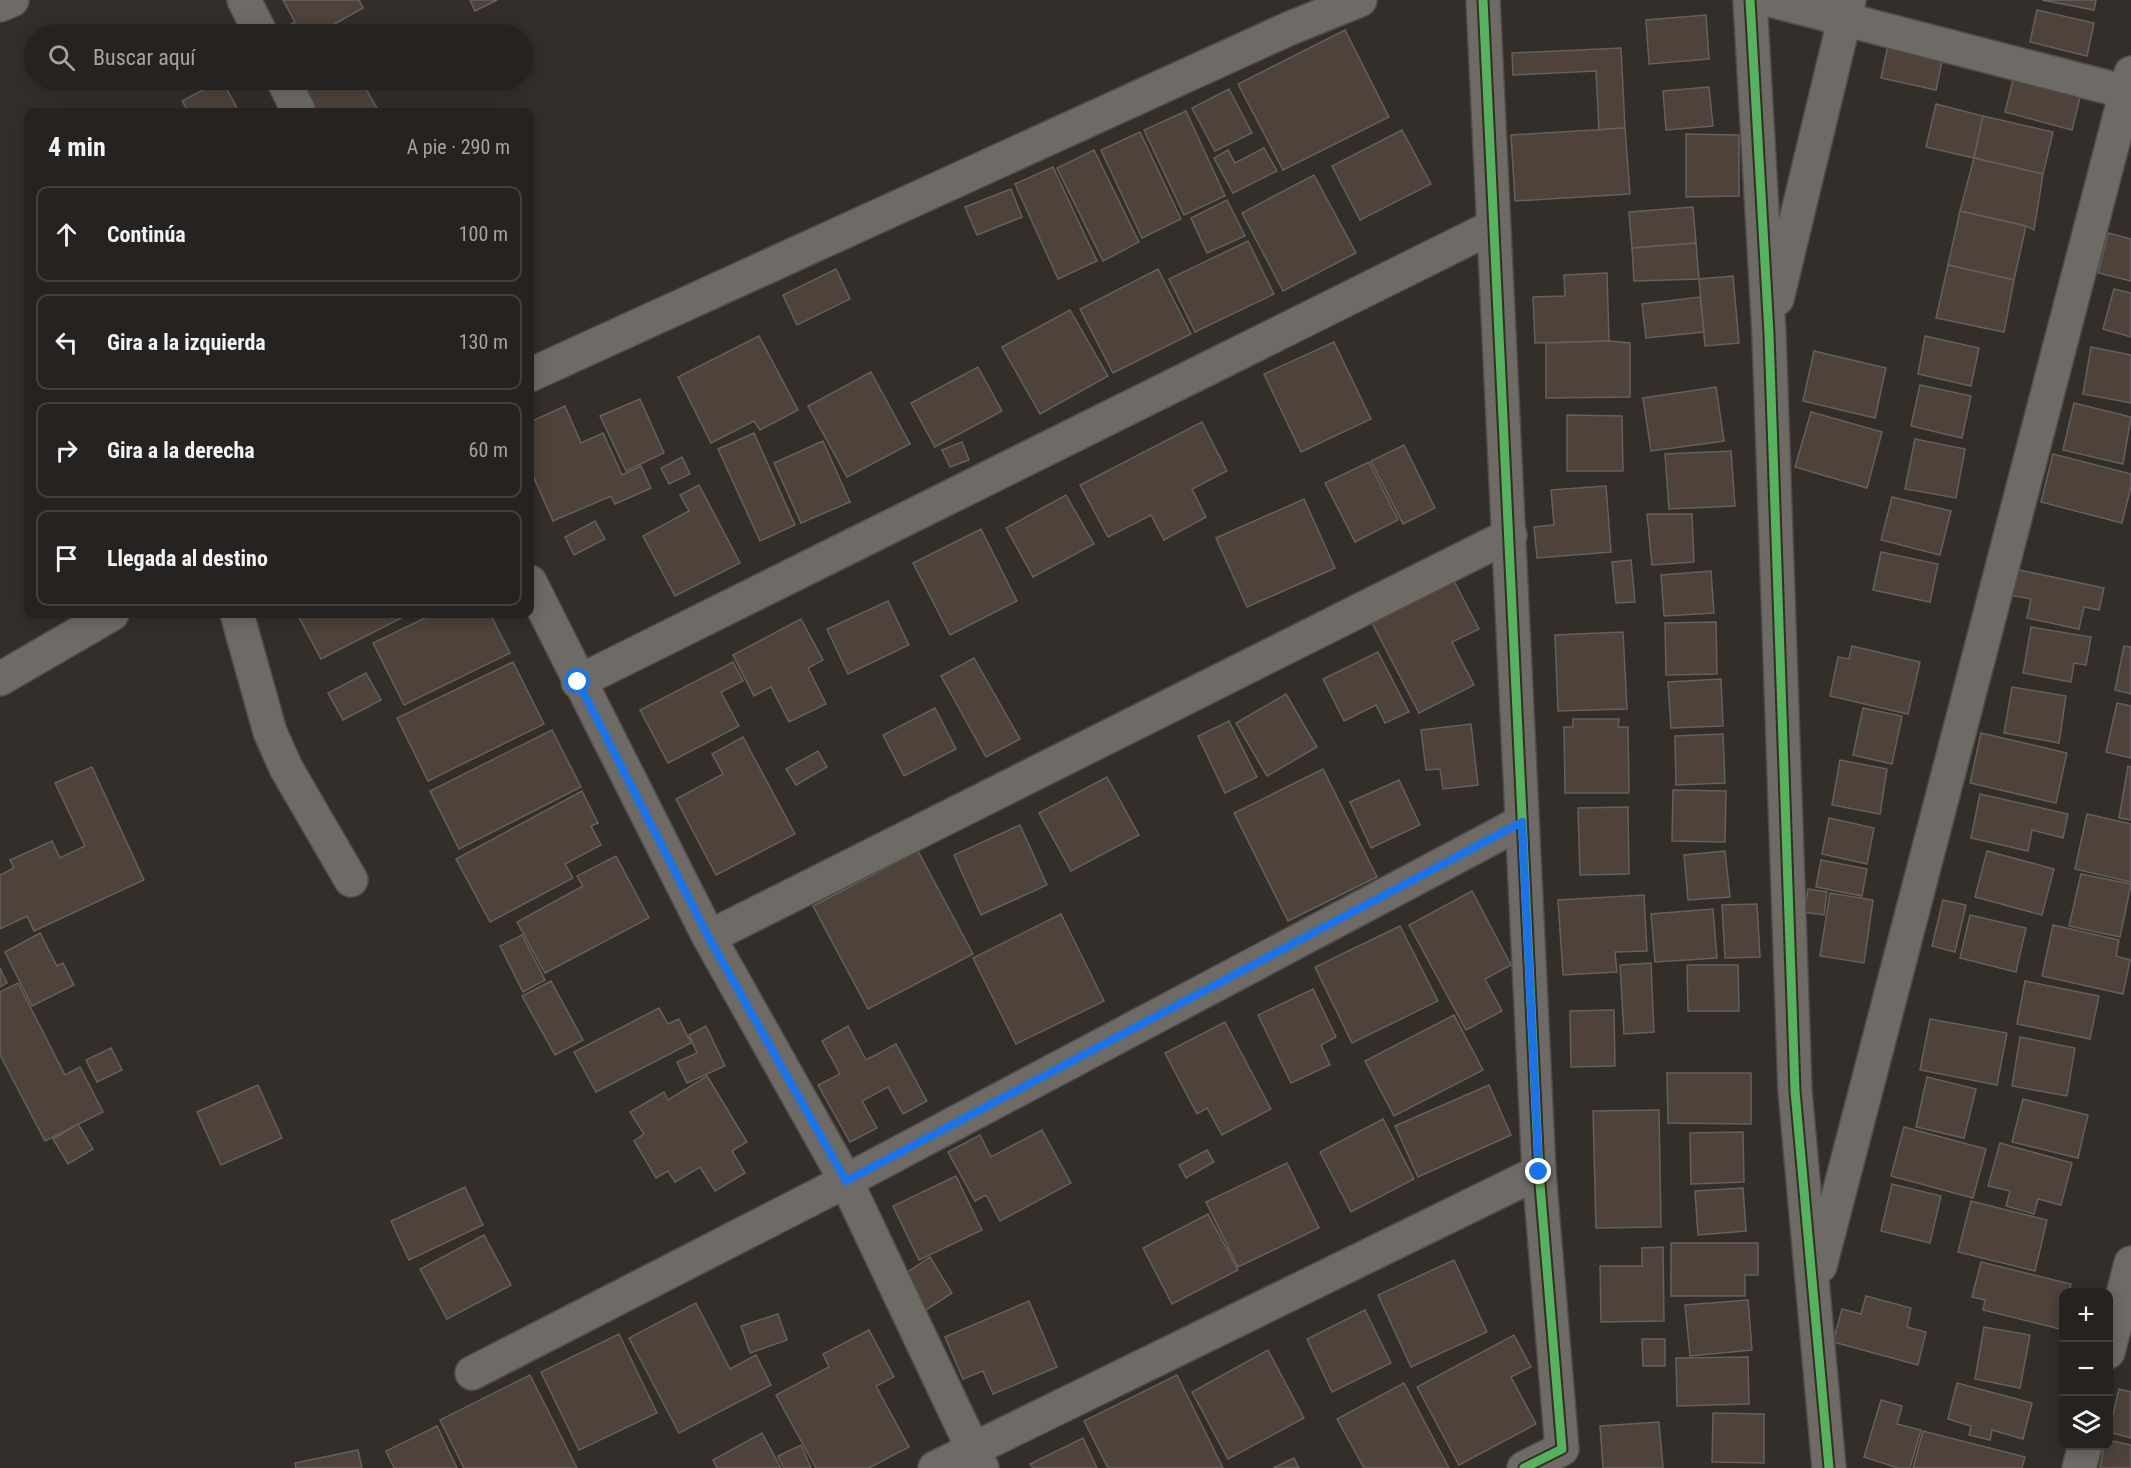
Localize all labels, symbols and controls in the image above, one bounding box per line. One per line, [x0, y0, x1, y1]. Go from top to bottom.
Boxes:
search box [24, 24, 534, 90]
icon: search [45, 41, 78, 74]
text: Buscar aquí [93, 45, 196, 70]
text: 4 min [48, 132, 106, 162]
text: A pie · 290 m [407, 135, 510, 159]
icon: ahead [50, 218, 83, 251]
text: Continúa [107, 222, 186, 247]
text: 100 m [459, 222, 508, 246]
icon: left [50, 326, 83, 359]
text: Gira a la izquierda [107, 330, 266, 355]
text: 130 m [459, 330, 508, 354]
icon: right [50, 434, 83, 467]
text: Gira a la derecha [107, 438, 255, 463]
text: 60 m [469, 438, 508, 462]
icon: arrive [50, 542, 83, 575]
text: Llegada al destino [107, 546, 268, 571]
route start [564, 668, 590, 694]
route end [1525, 1158, 1551, 1184]
map controls [2059, 1288, 2113, 1450]
button: + [2059, 1288, 2113, 1342]
button: − [2059, 1342, 2113, 1396]
button: layers [2059, 1396, 2113, 1450]

